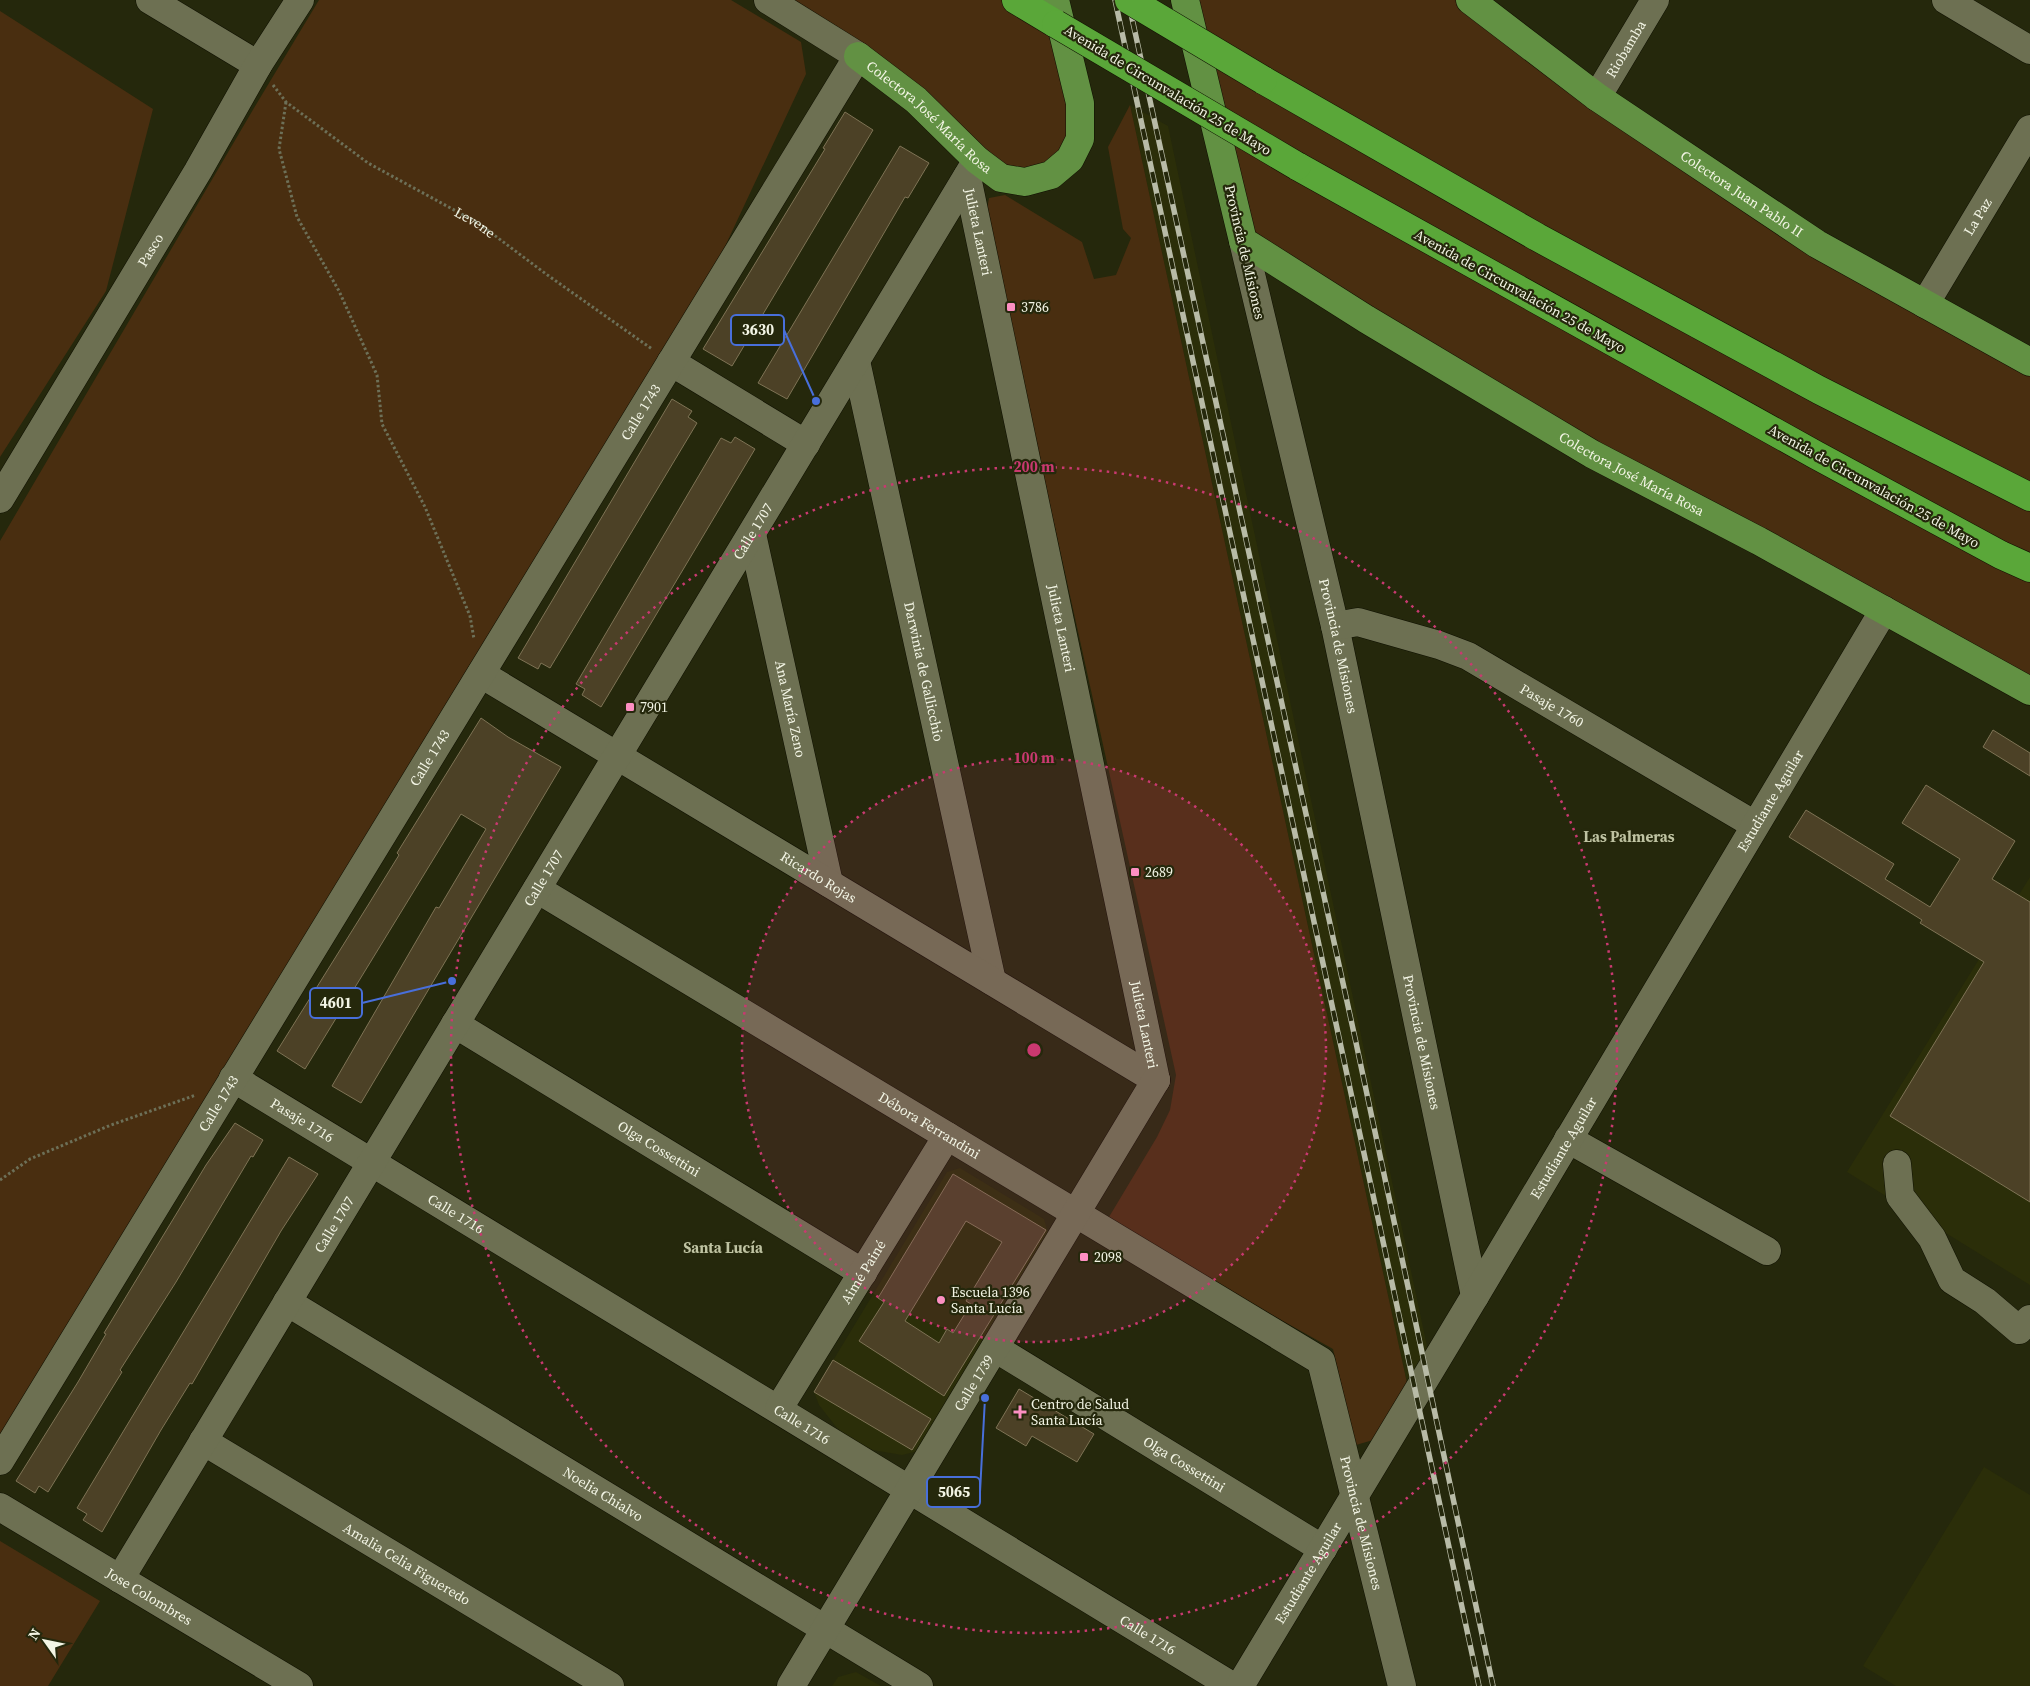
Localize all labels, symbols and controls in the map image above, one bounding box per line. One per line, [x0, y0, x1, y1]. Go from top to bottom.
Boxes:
street label: Riobamba [1601, 16, 1651, 81]
street label: Avenida de Circunvalación 25 de Mayo [1061, 20, 1276, 160]
street label: Colectora José María Rosa [862, 56, 997, 178]
street label: Colectora Juan Pablo II [1677, 146, 1807, 242]
street label: Provincia de Misiones [1220, 183, 1270, 321]
street label: Julieta Lanteri [959, 185, 997, 277]
street label: La Paz [1958, 193, 1997, 239]
street label: Levene [451, 202, 500, 243]
street label: Avenida de Circunvalación 25 de Mayo [1411, 224, 1629, 358]
street label: Pasco [133, 229, 168, 270]
place label: 3786 [1021, 297, 1049, 317]
marker: 3786 [1005, 301, 1017, 313]
callout: 3630 [731, 315, 784, 345]
text: 3630 [742, 319, 774, 340]
street label: Calle 1743 [616, 380, 665, 444]
street label: Avenida de Circunvalación 25 de Mayo [1765, 419, 1983, 553]
street label: Colectora José María Rosa [1555, 427, 1708, 521]
text: 200 m [1013, 456, 1055, 477]
street label: Calle 1707 [728, 499, 778, 563]
street label: Provincia de Misiones [1314, 576, 1363, 715]
street label: Julieta Lanteri [1042, 582, 1080, 674]
street label: Darwinia de Gallicchio [899, 600, 949, 744]
street label: Ana María Zeno [770, 658, 811, 760]
street label: Pasaje 1760 [1516, 679, 1588, 732]
place label: 7901 [640, 697, 668, 717]
marker: 7901 [624, 701, 636, 713]
street label: Calle 1743 [405, 726, 454, 790]
street label: Estudiante Aguilar [1732, 746, 1809, 855]
text: 100 m [1013, 747, 1055, 768]
district label: Las Palmeras [1583, 826, 1675, 847]
street label: Calle 1707 [519, 846, 568, 910]
street label: Ricardo Rojas [777, 846, 861, 908]
place label: 2689 [1145, 862, 1173, 882]
marker: 2689 [1129, 866, 1141, 878]
street label: Provincia de Misiones [1398, 973, 1446, 1112]
street label: Julieta Lanteri [1125, 978, 1163, 1070]
callout: 4601 [310, 988, 362, 1018]
text: 4601 [320, 992, 352, 1013]
centre of rings [1025, 1041, 1043, 1059]
street label: Calle 1743 [193, 1071, 243, 1135]
street label: Débora Ferrandini [875, 1087, 984, 1164]
street label: Pasaje 1716 [267, 1093, 338, 1147]
street label: Estudiante Aguilar [1525, 1093, 1602, 1202]
street label: Olga Cossettini [614, 1116, 704, 1181]
street label: Calle 1716 [424, 1189, 488, 1239]
street label: Calle 1707 [309, 1193, 359, 1257]
street label: Aimé Painé [836, 1236, 890, 1308]
district label: Santa Lucía [683, 1237, 764, 1258]
place label: 2098 [1094, 1247, 1122, 1267]
marker: 2098 [1078, 1251, 1090, 1263]
place label: Escuela 1396 Santa Lucía [951, 1282, 1030, 1318]
marker: Escuela 1396 Santa Lucía [935, 1294, 947, 1306]
street label: Calle 1739 [949, 1351, 998, 1415]
place label: Centro de Salud Santa Lucía [1031, 1394, 1129, 1430]
street label: Calle 1716 [770, 1399, 834, 1449]
marker: Centro de Salud Santa Lucía [1013, 1405, 1027, 1419]
street label: Olga Cossettini [1139, 1431, 1229, 1497]
street label: Provincia de Misiones [1335, 1454, 1388, 1592]
street label: Noelia Chialvo [559, 1462, 647, 1526]
callout: 5065 [927, 1477, 980, 1507]
text: 5065 [938, 1481, 970, 1502]
street label: Amalia Celia Figueredo [339, 1518, 475, 1610]
street label: Estudiante Aguilar [1270, 1518, 1347, 1628]
street label: Jose Colombres [102, 1562, 196, 1630]
street label: Calle 1716 [1116, 1610, 1180, 1660]
north arrow [20, 1616, 70, 1666]
text: N [23, 1624, 45, 1644]

